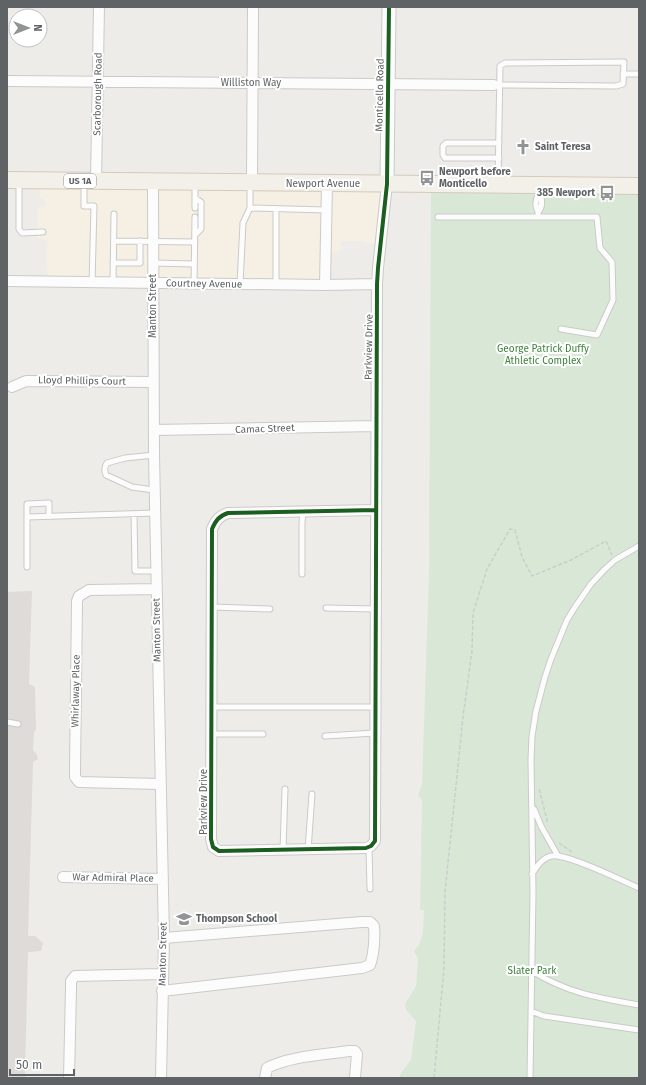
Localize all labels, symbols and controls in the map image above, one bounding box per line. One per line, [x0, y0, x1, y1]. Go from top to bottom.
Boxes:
north arrow [8, 8, 48, 48]
text: N [31, 24, 44, 32]
street label: Scarborough Road [91, 52, 105, 136]
street label: Monticello Road [373, 58, 387, 132]
street label: Williston Way [221, 77, 281, 89]
church icon: Saint Teresa [514, 138, 532, 156]
place label: Saint Teresa [535, 141, 591, 153]
place label: Newport before Monticello [439, 166, 511, 190]
bus stop icon: Newport before Monticello [418, 169, 436, 187]
road number: US 1A [64, 174, 96, 188]
street label: Newport Avenue [286, 178, 360, 190]
bus stop icon: 385 Newport [598, 184, 616, 202]
place label: 385 Newport [536, 187, 595, 199]
street label: Manton Street [147, 274, 159, 338]
street label: Courtney Avenue [166, 277, 242, 291]
street label: Parkview Drive [362, 314, 376, 380]
park label: George Patrick Duffy Athletic Complex [497, 343, 589, 367]
street label: Lloyd Phillips Court [38, 374, 126, 388]
street label: Camac Street [235, 422, 295, 436]
street label: Manton Street [150, 598, 164, 662]
street label: Whirlaway Place [69, 654, 83, 728]
street label: Parkview Drive [198, 769, 210, 835]
street label: War Admiral Place [72, 871, 154, 885]
school or university icon: Thompson School [175, 910, 193, 928]
place label: Thompson School [196, 913, 277, 925]
street label: Manton Street [156, 922, 170, 986]
park label: Slater Park [508, 965, 557, 977]
scale bar [10, 1051, 74, 1077]
text: 50 m [16, 1058, 42, 1072]

